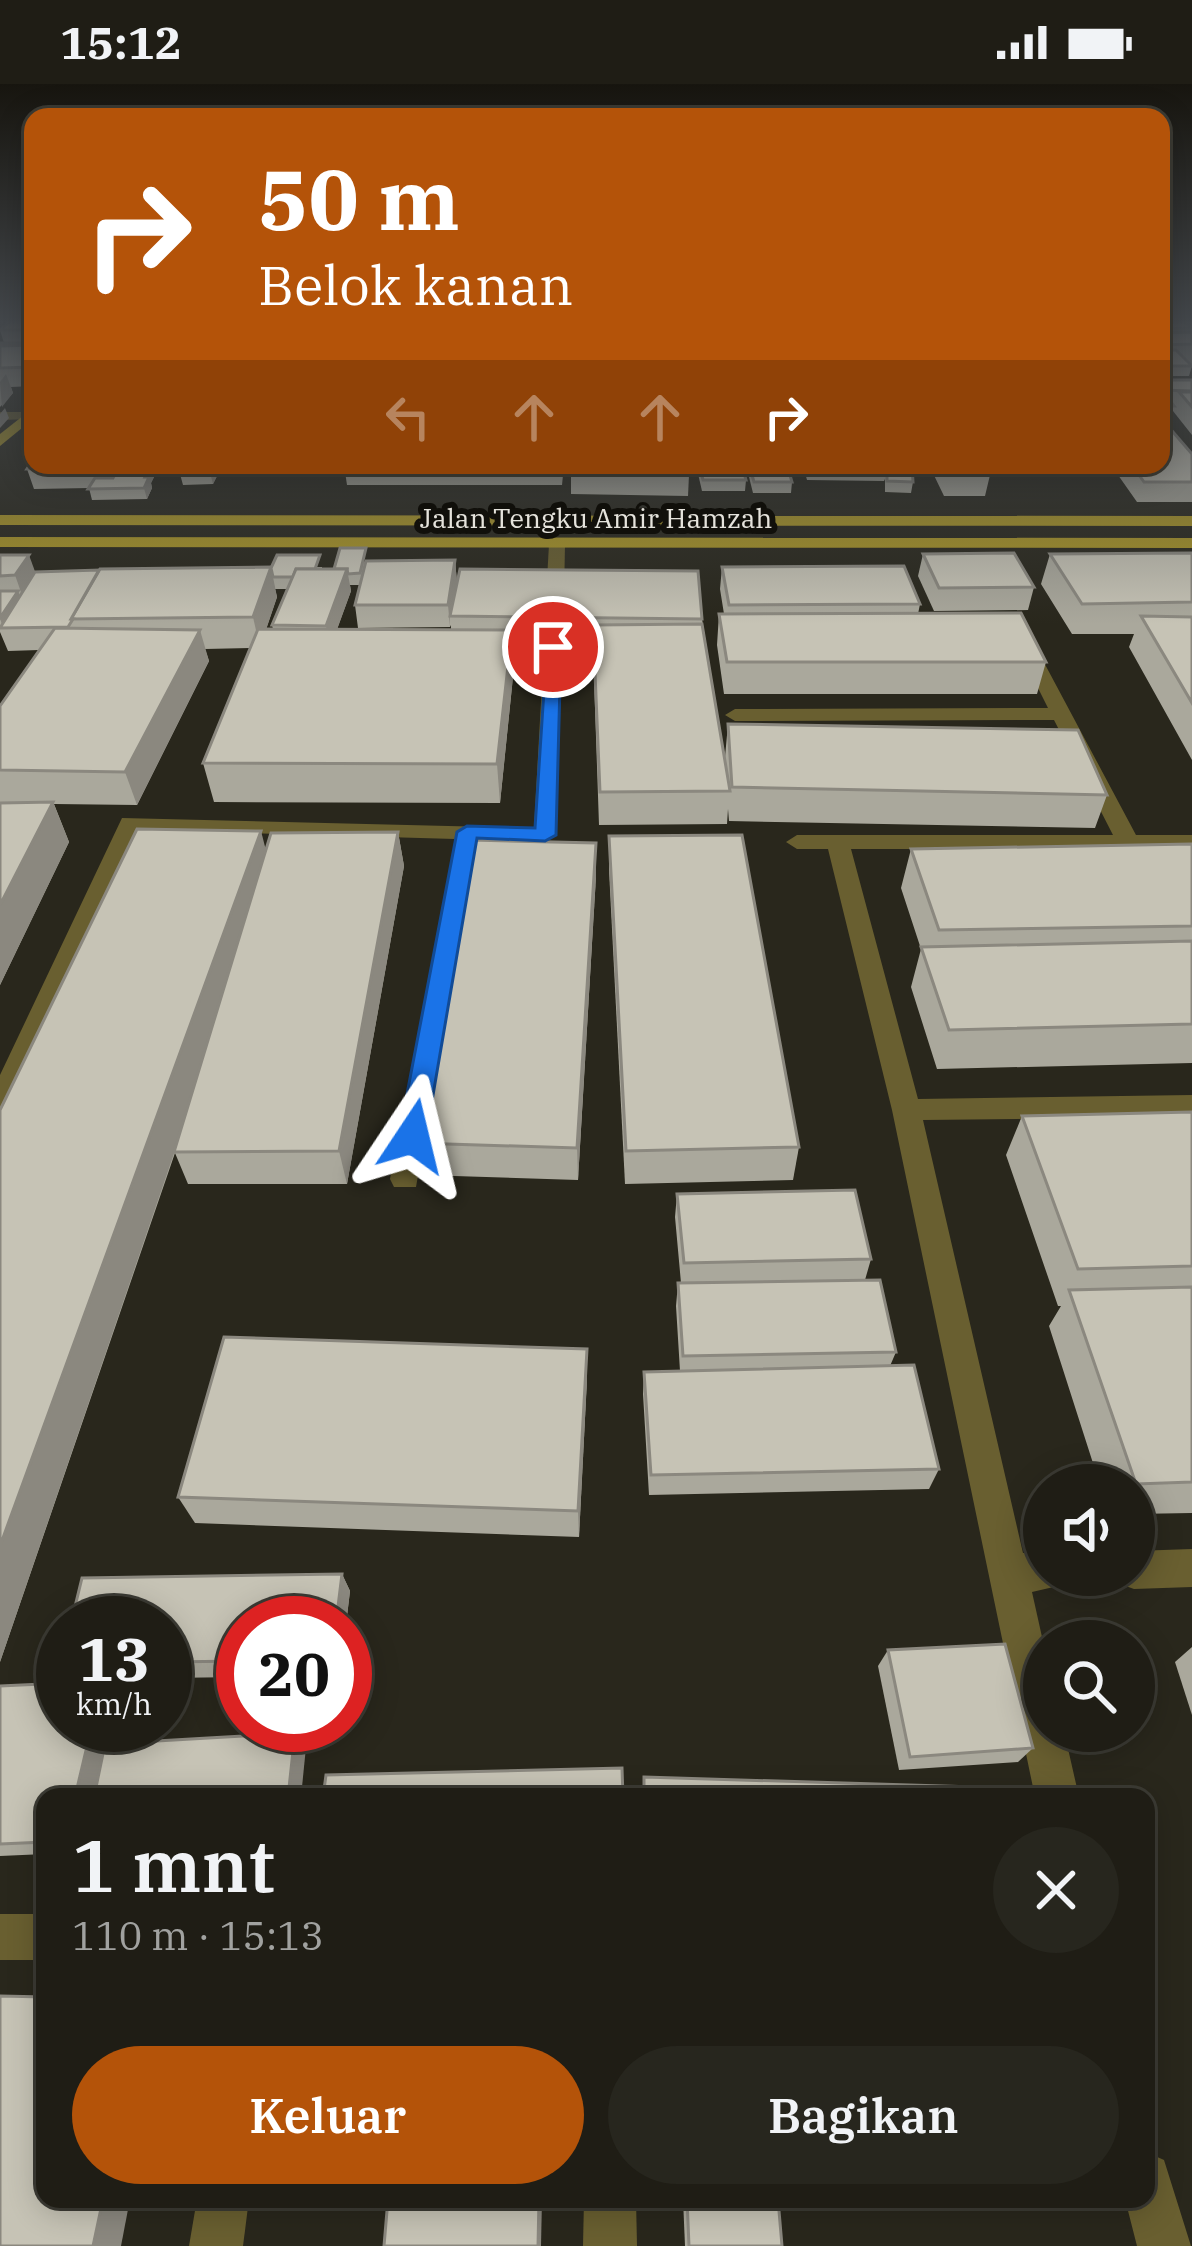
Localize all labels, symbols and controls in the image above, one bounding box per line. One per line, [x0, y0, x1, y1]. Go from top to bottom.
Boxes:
text: 15:12 [60, 13, 182, 71]
text: 50 m [258, 144, 460, 253]
icon: right [60, 156, 216, 312]
text: Belok kanan [258, 250, 573, 320]
icon: left [375, 384, 441, 450]
icon: ahead [501, 384, 567, 450]
icon: ahead [627, 384, 693, 450]
icon: right [753, 384, 819, 450]
street label: Jalan Tengku Amir Hamzah [420, 500, 772, 535]
pin [502, 596, 604, 698]
icon: arrive [520, 614, 586, 680]
position arrow [350, 1073, 476, 1199]
map controls [1023, 1464, 1155, 1752]
button: sound [1023, 1464, 1155, 1596]
speed limit sign: 20 [216, 1596, 372, 1752]
text: 13 [78, 1619, 150, 1698]
button: search [1023, 1620, 1155, 1752]
text: km/h [76, 1684, 152, 1723]
text: 1 mnt [72, 1818, 275, 1912]
button: close [993, 1827, 1119, 1953]
text: 110 m · 15:13 [72, 1910, 324, 1961]
button: Keluar [72, 2046, 584, 2184]
button: Bagikan [608, 2046, 1119, 2184]

